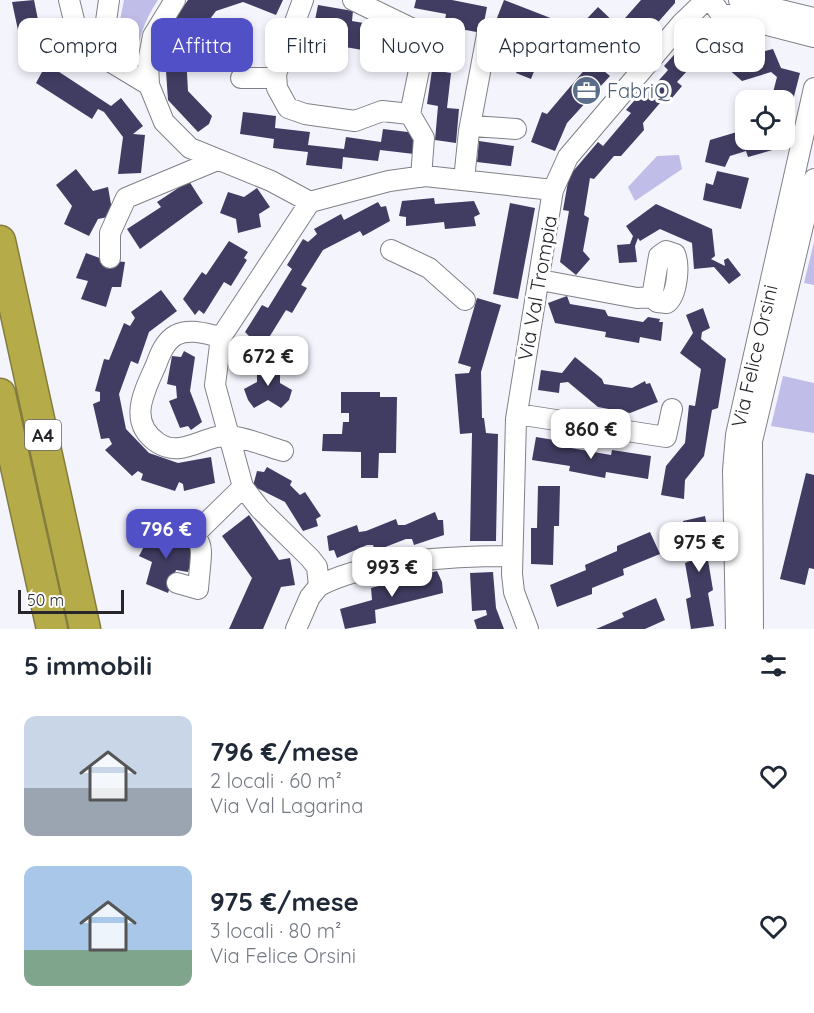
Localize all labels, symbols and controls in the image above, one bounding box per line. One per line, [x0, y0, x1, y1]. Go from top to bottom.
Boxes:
chip: Compra [18, 18, 139, 72]
chip: Affitta [151, 18, 253, 72]
chip: Filtri [265, 18, 348, 72]
chip: Nuovo [360, 18, 465, 72]
chip: Appartamento [477, 18, 662, 72]
chip: Casa [674, 18, 765, 72]
office icon: FabriQ [570, 74, 602, 106]
place label: FabriQ [607, 78, 670, 103]
map controls [735, 90, 795, 150]
button: locate [735, 90, 795, 150]
street label: Via Val Trompia [512, 213, 562, 363]
street label: Via Felice Orsini [725, 282, 783, 430]
pin: 672 € [226, 336, 310, 387]
text: 672 € [242, 343, 294, 368]
pin: 860 € [549, 409, 633, 460]
text: 860 € [565, 416, 617, 441]
road number: A4 [25, 420, 61, 450]
pin: 796 € [124, 509, 208, 560]
text: 796 € [140, 516, 192, 541]
pin: 975 € [657, 522, 741, 573]
text: 975 € [673, 529, 725, 554]
pin: 993 € [350, 547, 434, 598]
text: 993 € [366, 554, 418, 579]
scale bar [18, 587, 124, 614]
text: 50 m [27, 590, 64, 610]
text: 5 immobili [24, 649, 152, 682]
icon: filters [757, 649, 790, 682]
text: 796 €/mese [210, 735, 359, 768]
icon: home [72, 740, 144, 812]
icon: heart [757, 760, 790, 793]
text: 2 locali · 60 m² [210, 768, 342, 793]
text: Via Val Lagarina [210, 793, 363, 818]
text: 975 €/mese [210, 885, 359, 918]
icon: home [72, 890, 144, 962]
icon: heart [757, 910, 790, 943]
text: 3 locali · 80 m² [210, 918, 341, 943]
text: Via Felice Orsini [210, 943, 356, 968]

